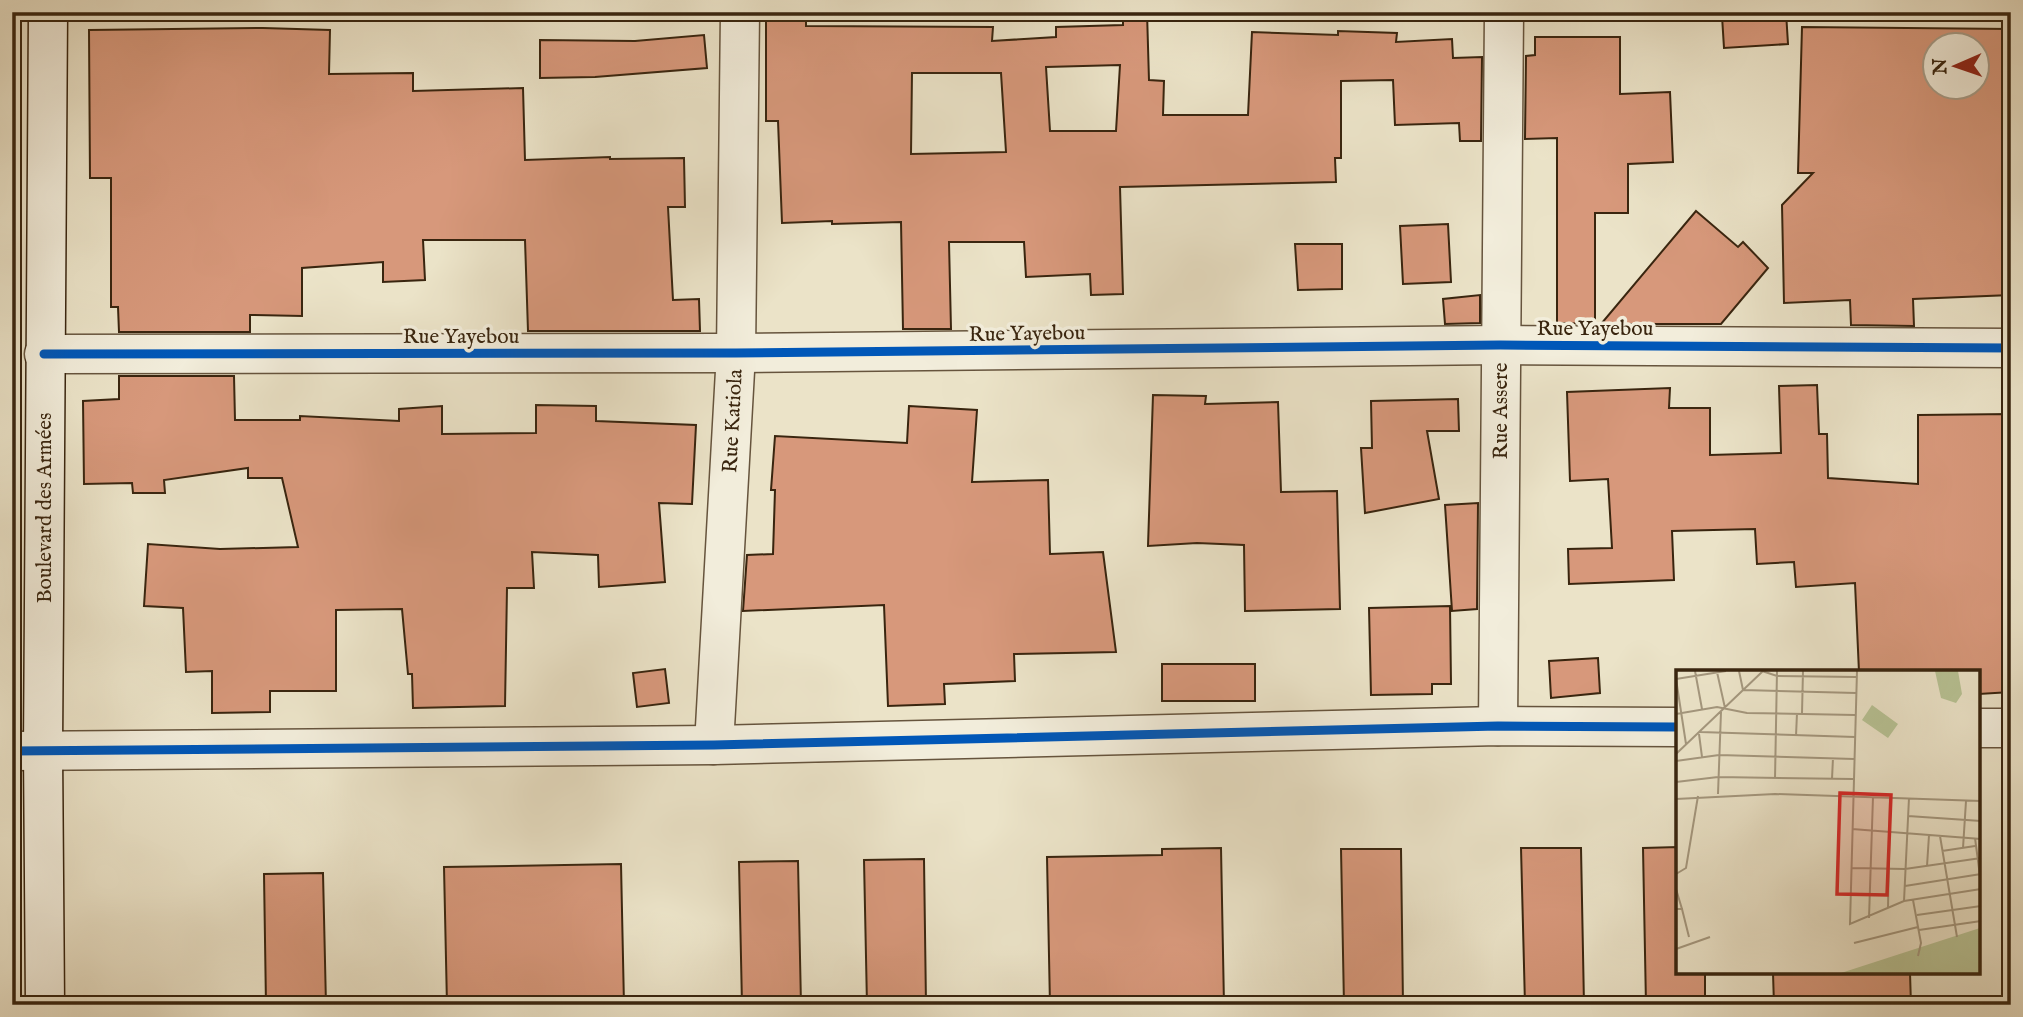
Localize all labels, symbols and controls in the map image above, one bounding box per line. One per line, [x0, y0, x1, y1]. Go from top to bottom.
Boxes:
north arrow [1922, 32, 1992, 102]
text: N [1929, 57, 1953, 76]
street label: Rue Yayebou [1537, 316, 1653, 343]
street label: Rue Yayebou [968, 320, 1086, 349]
street label: Rue Yayebou [403, 324, 519, 351]
street label: Rue Assere [1488, 362, 1515, 459]
street label: Rue Katiola [717, 368, 750, 474]
street label: Boulevard des Armées [32, 413, 59, 603]
inset map [1676, 670, 1981, 975]

